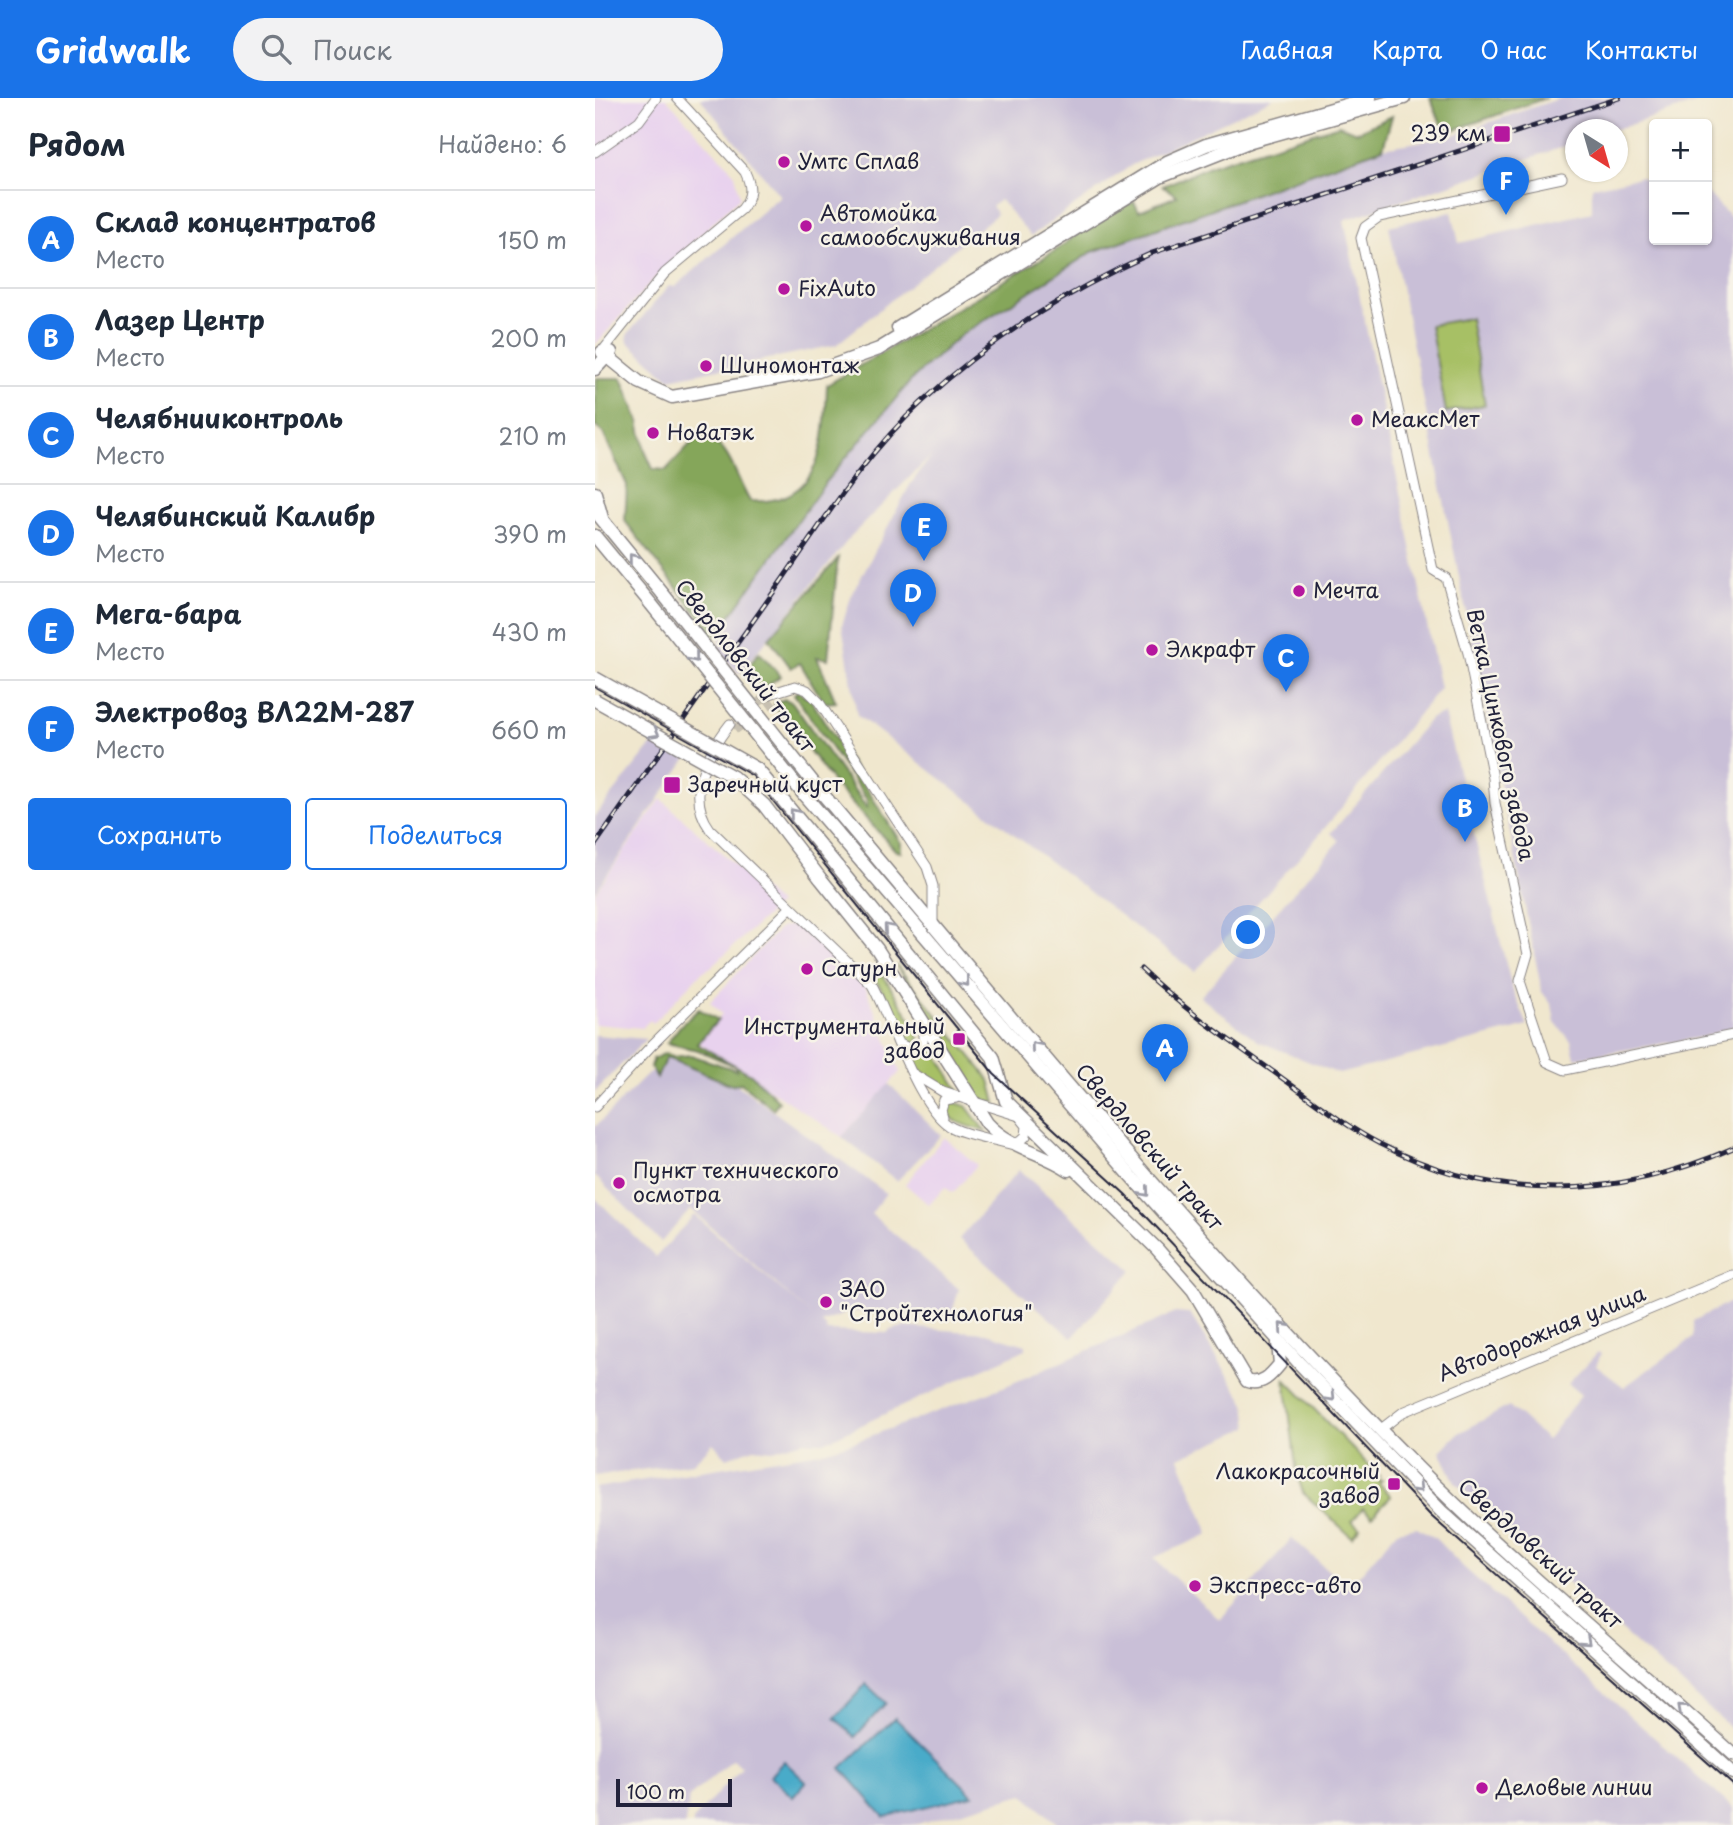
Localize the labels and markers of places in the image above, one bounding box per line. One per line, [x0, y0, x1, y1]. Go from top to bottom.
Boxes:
place label: 239 км [1410, 116, 1486, 148]
marker: 239 км [1492, 124, 1512, 144]
place label: Умтс Сплав [798, 144, 919, 176]
marker: Умтс Сплав [776, 154, 792, 170]
pin: F [1483, 157, 1529, 215]
place label: Автомойка самообслуживания [820, 196, 1021, 252]
marker: Автомойка самообслуживания [798, 218, 814, 234]
place label: FixAuto [798, 271, 876, 303]
marker: FixAuto [776, 281, 792, 297]
place label: Шиномонтаж [720, 348, 860, 380]
marker: Шиномонтаж [698, 358, 714, 374]
place label: МеаксМет [1371, 402, 1480, 434]
marker: МеаксМет [1349, 412, 1365, 428]
place label: Новатэк [667, 415, 754, 447]
marker: Новатэк [645, 425, 661, 441]
pin: E [901, 503, 947, 561]
pin: D [890, 569, 936, 627]
place label: Мечта [1313, 573, 1379, 605]
marker: Мечта [1291, 583, 1307, 599]
place label: Элкрафт [1166, 632, 1256, 664]
pin: C [1263, 634, 1309, 692]
marker: Элкрафт [1144, 642, 1160, 658]
place label: Заречный куст [688, 767, 843, 799]
marker: Заречный куст [662, 775, 682, 795]
pin: B [1442, 784, 1488, 842]
place label: Сатурн [821, 951, 897, 983]
marker: Сатурн [799, 961, 815, 977]
place label: Инструментальный завод [744, 1009, 945, 1065]
pin: A [1142, 1024, 1188, 1082]
marker: Инструментальный завод [951, 1031, 967, 1047]
place label: Пункт технического осмотра [633, 1153, 839, 1209]
marker: Пункт технического осмотра [611, 1175, 627, 1191]
place label: ЗАО "Стройтехнология" [840, 1272, 1033, 1328]
marker: ЗАО "Стройтехнология" [818, 1294, 834, 1310]
place label: Лакокрасочный завод [1216, 1454, 1380, 1510]
marker: Лакокрасочный завод [1386, 1476, 1402, 1492]
place label: Экспресс-авто [1209, 1568, 1362, 1600]
marker: Экспресс-авто [1187, 1578, 1203, 1594]
place label: Деловые линии [1495, 1770, 1652, 1802]
marker: Деловые линии [1474, 1780, 1490, 1796]

